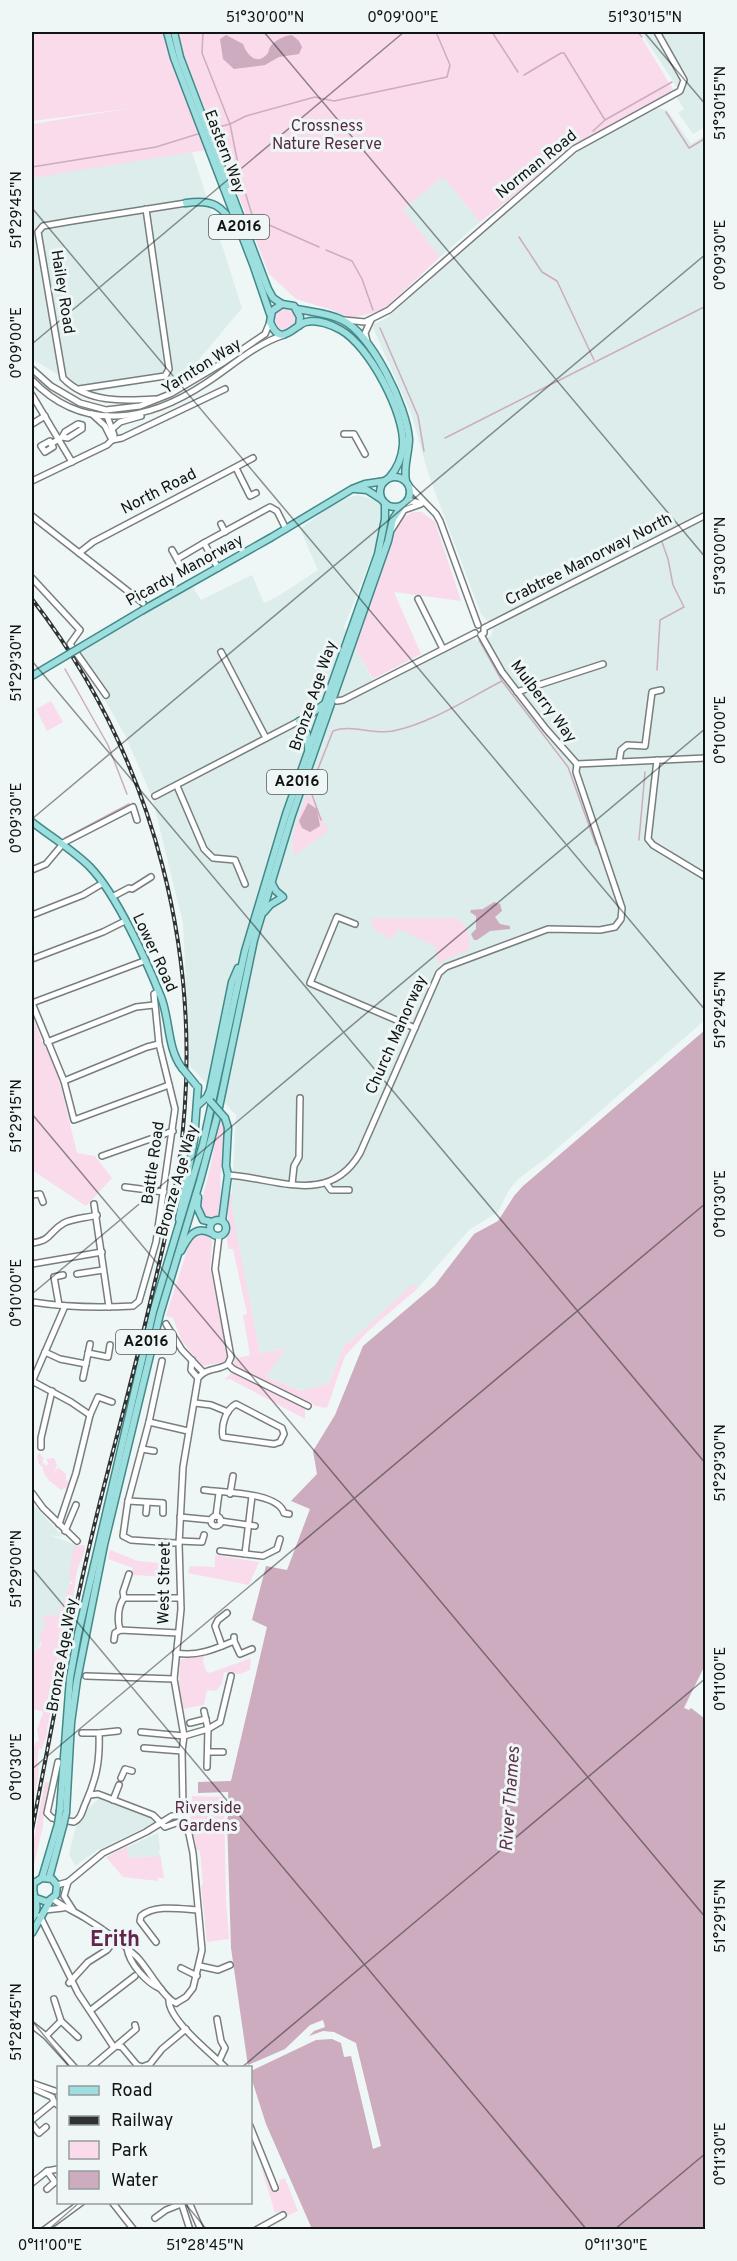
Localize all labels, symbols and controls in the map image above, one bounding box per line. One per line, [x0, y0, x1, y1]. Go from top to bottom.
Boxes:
text: 51°30'00"N [226, 9, 304, 28]
text: 0°09'00"E [367, 9, 439, 28]
text: 51°30'15"N [608, 9, 682, 28]
text: 51°30'15"N [712, 66, 731, 140]
street label: Eastern Way [199, 107, 249, 197]
park label: Crossness Nature Reserve [272, 117, 382, 155]
street label: Norman Road [492, 126, 582, 204]
text: 51°29'45"N [8, 171, 27, 249]
road number: A2016 [209, 215, 269, 239]
text: 0°09'30"E [712, 219, 731, 291]
street label: Hailey Road [45, 248, 79, 336]
text: 0°09'00"E [8, 307, 27, 379]
street label: Yarnton Way [159, 335, 245, 399]
street label: North Road [118, 464, 200, 520]
street label: Crabtree Manorway North [502, 509, 676, 611]
text: 51°30'00"N [712, 517, 731, 595]
street label: Picardy Manorway [123, 530, 247, 612]
text: 51°29'30"N [8, 624, 27, 702]
street label: Bronze Age Way [286, 638, 342, 754]
street label: Mulberry Way [505, 657, 581, 747]
text: 0°10'00"E [712, 696, 731, 764]
road number: A2016 [267, 770, 327, 794]
text: 0°09'30"E [8, 782, 27, 854]
street label: Lower Road [127, 910, 181, 996]
text: 51°29'45"N [712, 971, 731, 1049]
street label: Church Manorway [362, 972, 432, 1098]
text: 51°29'15"N [8, 1079, 27, 1153]
street label: Battle Road [138, 1120, 170, 1206]
street label: Bronze Age Way [152, 1123, 204, 1239]
text: 0°10'30"E [712, 1170, 731, 1238]
text: 0°10'00"E [8, 1259, 27, 1327]
road number: A2016 [116, 1330, 176, 1354]
text: 51°29'30"N [712, 1424, 731, 1502]
text: 51°29'00"N [8, 1530, 27, 1608]
street label: West Street [154, 1541, 176, 1625]
street label: Bronze Age Way [43, 1596, 83, 1714]
text: 0°11'00"E [712, 1647, 731, 1711]
text: 0°10'30"E [8, 1733, 27, 1801]
water label: River Thames [496, 1745, 526, 1852]
park label: Riverside Gardens [175, 1799, 241, 1837]
text: 51°29'15"N [712, 1879, 731, 1953]
district label: Erith [90, 1927, 140, 1954]
text: 51°28'45"N [8, 1983, 27, 2061]
legend [57, 2066, 252, 2204]
text: Road [111, 2080, 153, 2103]
text: Railway [111, 2110, 173, 2133]
text: 0°11'30"E [712, 2122, 731, 2186]
text: Park [111, 2140, 148, 2163]
text: Water [111, 2170, 158, 2193]
text: 0°11'00"E [18, 2237, 82, 2256]
text: 51°28'45"N [166, 2237, 244, 2256]
text: 0°11'30"E [584, 2237, 648, 2256]

